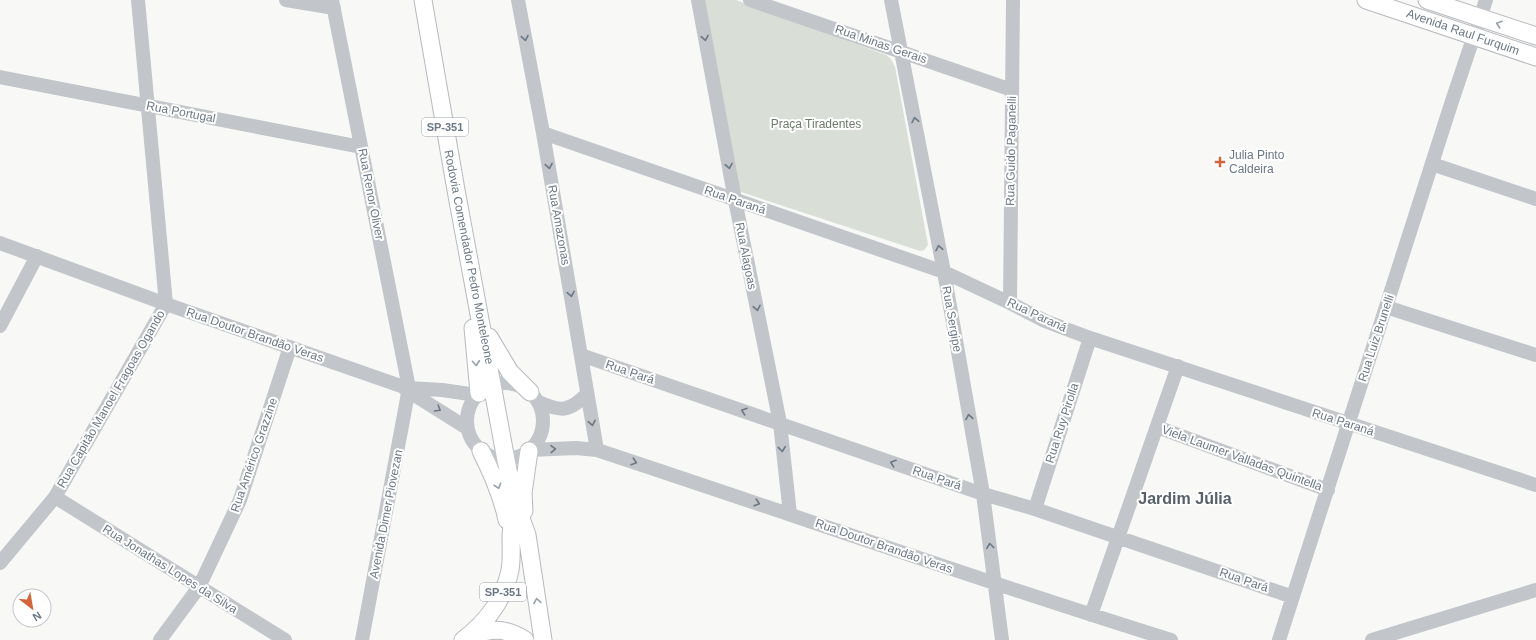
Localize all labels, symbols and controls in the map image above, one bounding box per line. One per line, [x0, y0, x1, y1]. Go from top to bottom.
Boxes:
street label: Avenida Raul Furquim [1405, 6, 1521, 58]
one-way arrow [1496, 20, 1503, 29]
street label: Rua Minas Gerais [833, 22, 929, 66]
one-way arrow [521, 35, 529, 41]
one-way arrow [701, 35, 709, 41]
street label: Rua Guido Paganelli [1003, 96, 1019, 206]
street label: Rua Portugal [145, 98, 217, 126]
park label: Praça Tiradentes [771, 117, 861, 131]
one-way arrow [911, 117, 919, 123]
road number: SP-351 [422, 118, 468, 136]
street label: Rua Renor Oliver [355, 147, 387, 241]
place label: Julia Pinto Caldeira [1229, 148, 1285, 176]
street label: Rodovia Comendador Pedro Monteleone [441, 149, 497, 366]
marker: Julia Pinto Caldeira [1214, 156, 1226, 168]
one-way arrow [544, 163, 553, 169]
one-way arrow [724, 163, 733, 169]
street label: Rua Paraná [702, 183, 768, 217]
street label: Rua Amazonas [545, 184, 573, 266]
street label: Rua Alagoas [733, 221, 759, 291]
one-way arrow [935, 245, 944, 251]
street label: Rua Sergipe [939, 285, 965, 353]
one-way arrow [566, 291, 575, 297]
street label: Rua Luiz Brunelli [1355, 293, 1397, 383]
street label: Rua Paraná [1005, 295, 1069, 335]
one-way arrow [752, 304, 760, 311]
street label: Rua Doutor Brandão Veras [185, 305, 325, 365]
street label: Rua Capitão Manoel Fragoas Ogando [54, 307, 168, 490]
street label: Rua Pará [604, 357, 657, 387]
one-way arrow [471, 360, 480, 366]
street label: Rua Ruy Pirolla [1042, 381, 1082, 465]
street label: Rua Américo Grazzine [228, 396, 280, 514]
one-way arrow [434, 405, 441, 412]
street label: Rua Paraná [1310, 405, 1376, 439]
one-way arrow [741, 407, 748, 416]
one-way arrow [966, 414, 974, 420]
one-way arrow [587, 419, 596, 426]
street label: Viela Laumer Valladas Quintella [1160, 422, 1324, 494]
one-way arrow [550, 445, 556, 453]
one-way arrow [778, 446, 787, 452]
street label: Avenida Dimer Piovezan [367, 448, 405, 580]
one-way arrow [630, 458, 637, 466]
one-way arrow [890, 459, 897, 467]
street label: Rua Pará [911, 463, 964, 493]
one-way arrow [493, 483, 501, 490]
district label: Jardim Júlia [1138, 490, 1232, 507]
one-way arrow [753, 498, 760, 507]
street label: Rua Doutor Brandão Veras [814, 516, 954, 576]
street label: Rua Jonathas Lopes da Silva [100, 522, 240, 616]
one-way arrow [986, 542, 995, 549]
street label: Rua Pará [1218, 565, 1271, 595]
road number: SP-351 [480, 583, 526, 601]
north arrow [12, 588, 52, 628]
one-way arrow [533, 598, 542, 605]
text: N [31, 609, 44, 624]

